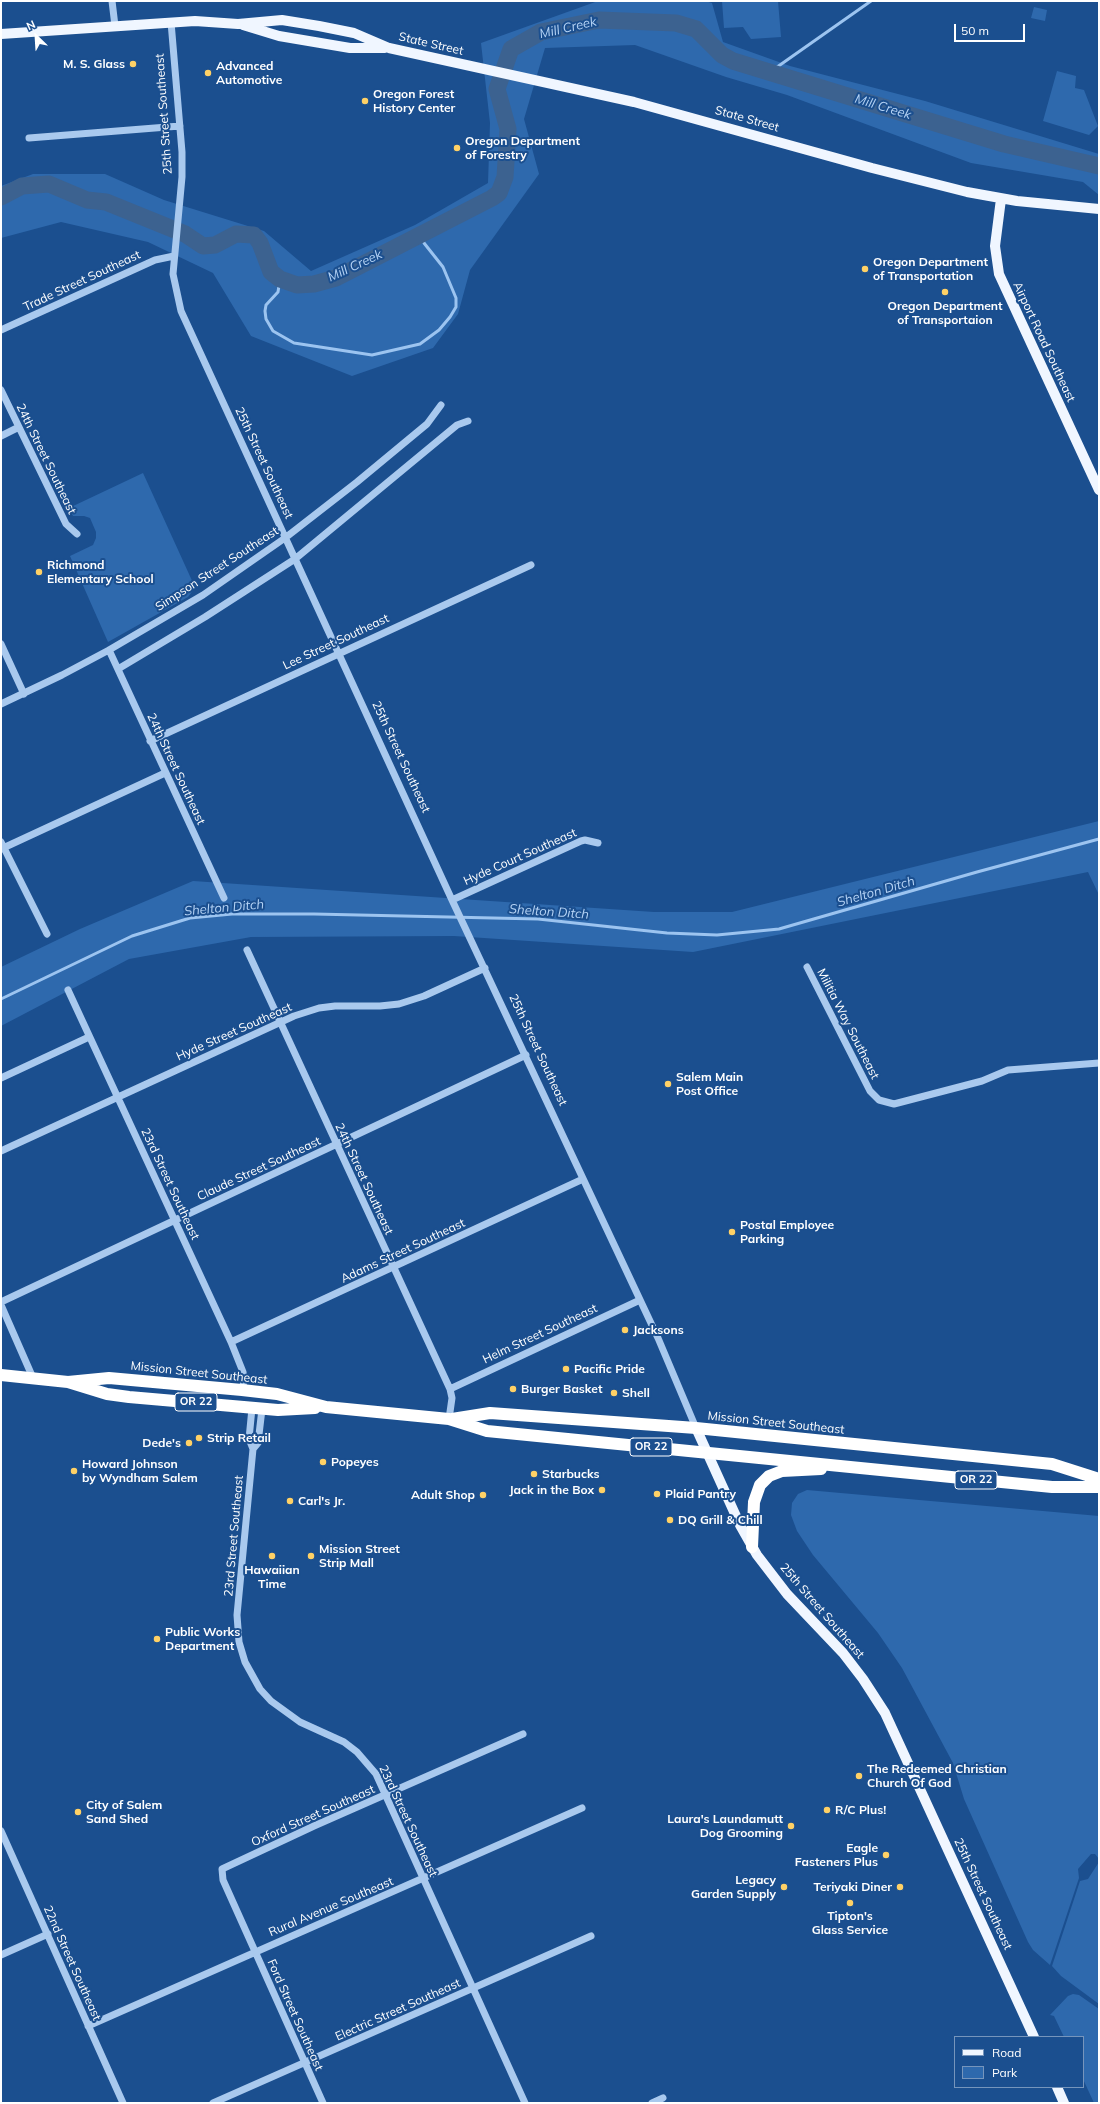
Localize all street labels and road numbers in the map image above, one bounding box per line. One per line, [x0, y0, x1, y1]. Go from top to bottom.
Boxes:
street label: State Street [397, 30, 465, 58]
street label: 25th Street Southeast [153, 53, 175, 175]
street label: State Street [713, 103, 781, 135]
street label: Trade Street Southeast [21, 248, 143, 314]
street label: Airport Road Southeast [1010, 280, 1078, 404]
street label: 24th Street Southeast [13, 401, 79, 517]
street label: 25th Street Southeast [232, 405, 296, 521]
street label: Simpson Street Southeast [153, 524, 281, 614]
street label: Lee Street Southeast [281, 611, 391, 673]
street label: 25th Street Southeast [369, 699, 433, 815]
street label: 24th Street Southeast [144, 711, 208, 827]
street label: Hyde Court Southeast [461, 826, 579, 888]
street label: Militia Way Southeast [814, 966, 882, 1082]
street label: 25th Street Southeast [506, 992, 570, 1108]
street label: Hyde Street Southeast [174, 1000, 294, 1064]
street label: 24th Street Southeast [332, 1121, 396, 1237]
street label: 23rd Street Southeast [138, 1126, 202, 1242]
street label: Claude Street Southeast [195, 1134, 323, 1204]
street label: Adams Street Southeast [339, 1216, 467, 1286]
street label: Helm Street Southeast [480, 1301, 600, 1367]
street label: Mission Street Southeast [130, 1359, 268, 1387]
road number: OR 22 [175, 1393, 217, 1411]
street label: Mission Street Southeast [707, 1409, 845, 1437]
road number: OR 22 [630, 1438, 672, 1456]
road number: OR 22 [955, 1471, 997, 1489]
street label: 23rd Street Southeast [222, 1475, 246, 1597]
street label: 25th Street Southeast [777, 1560, 867, 1662]
street label: 23rd Street Southeast [376, 1763, 440, 1879]
street label: Oxford Street Southeast [249, 1782, 377, 1850]
street label: 25th Street Southeast [951, 1836, 1015, 1952]
street label: Rural Avenue Southeast [267, 1874, 395, 1940]
street label: 22nd Street Southeast [40, 1903, 104, 2023]
street label: Ford Street Southeast [264, 1957, 326, 2073]
street label: Electric Street Southeast [333, 1976, 463, 2044]

